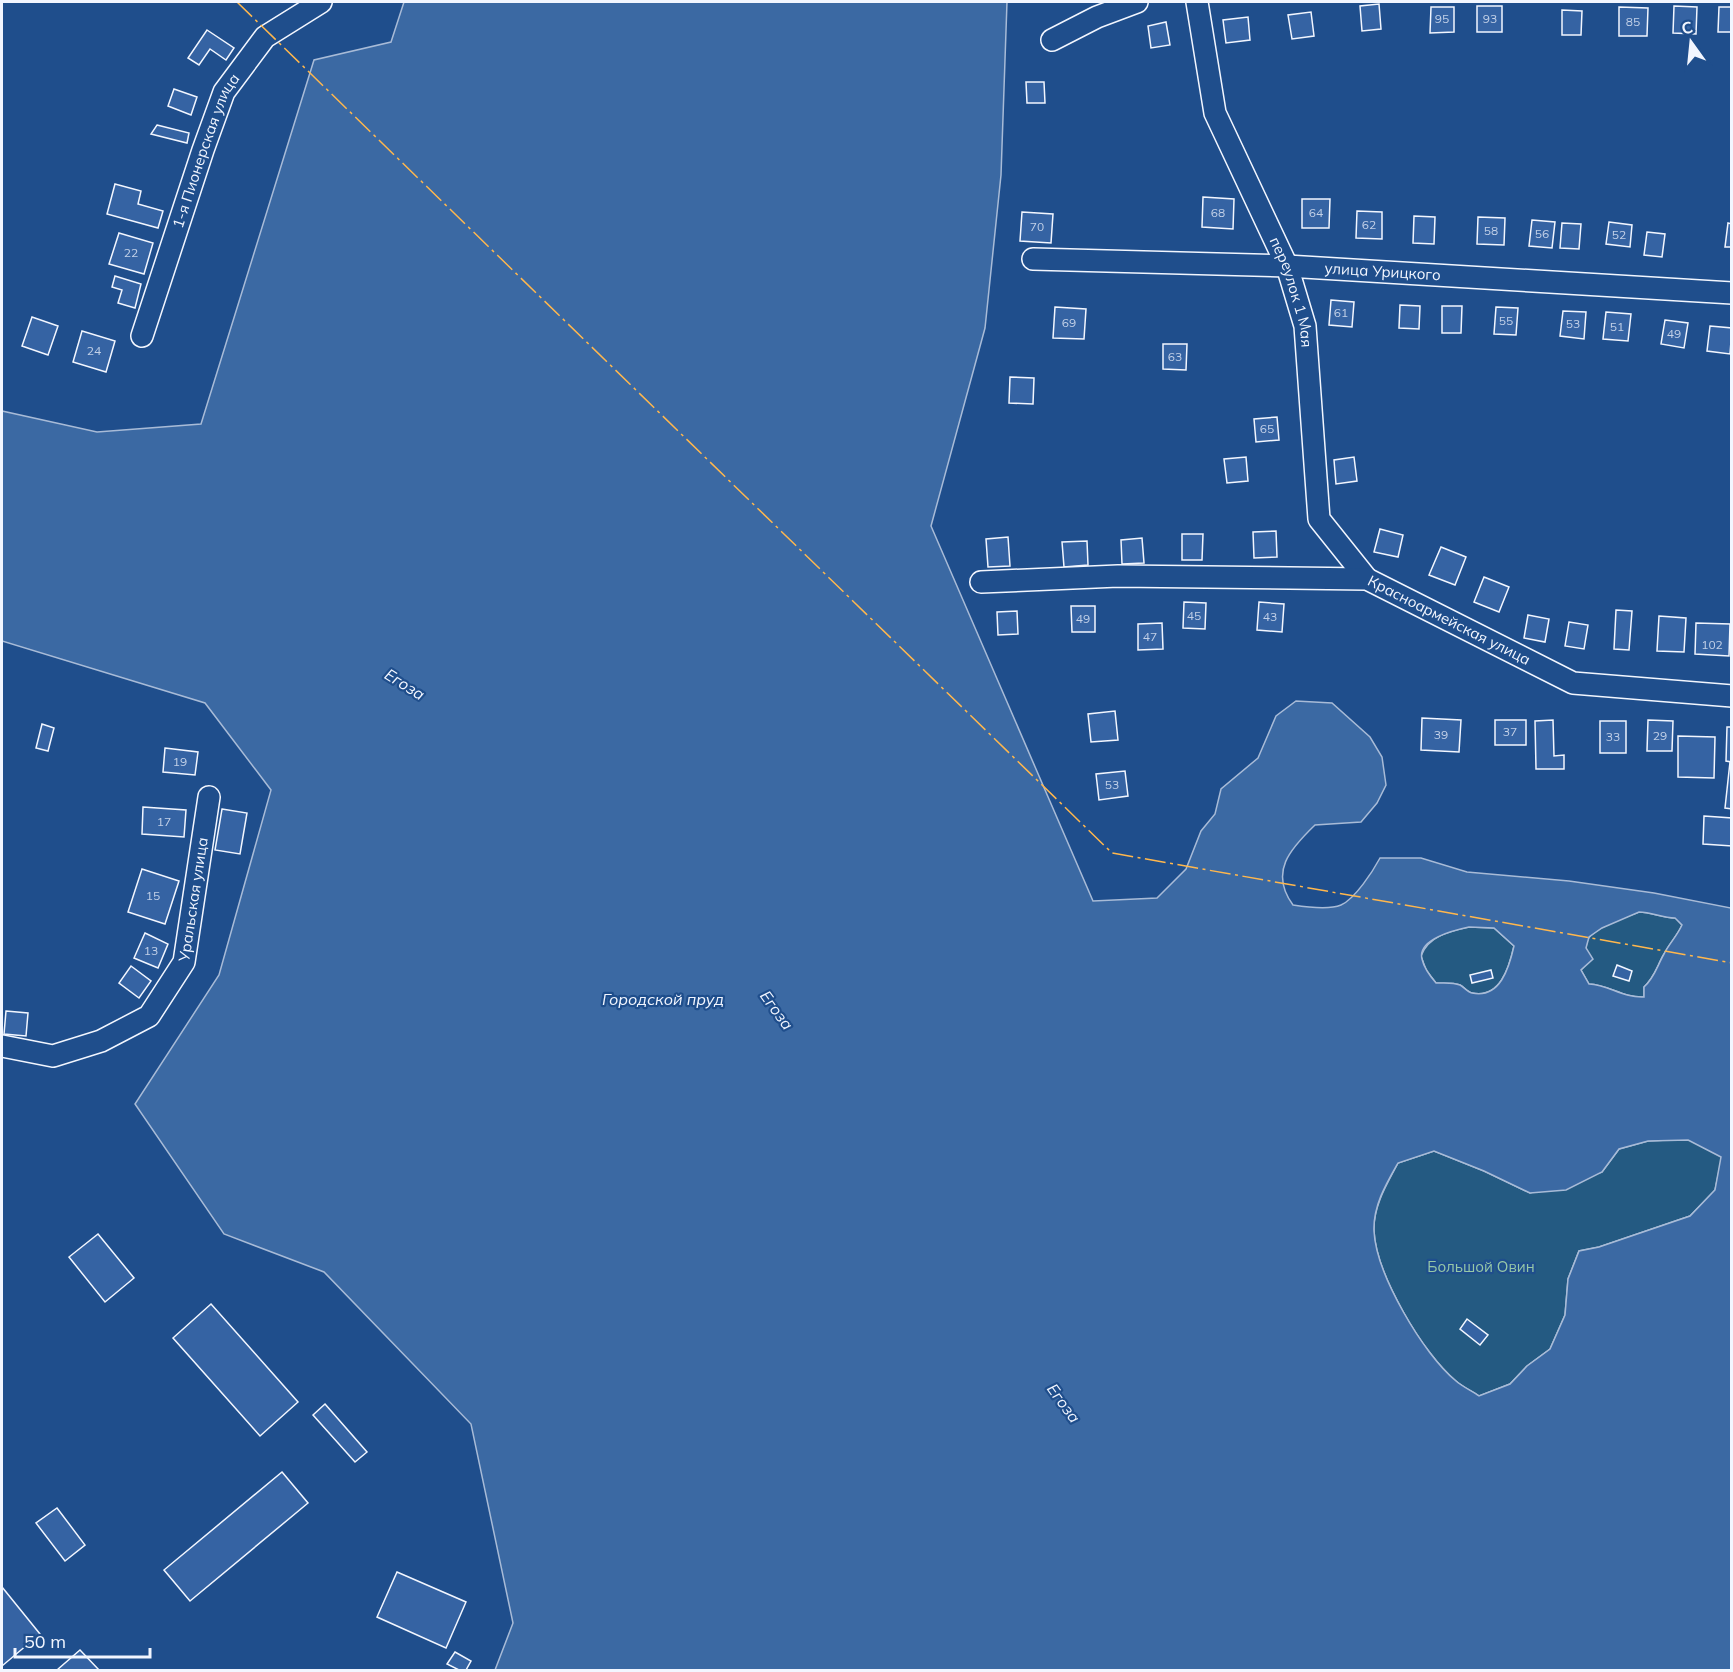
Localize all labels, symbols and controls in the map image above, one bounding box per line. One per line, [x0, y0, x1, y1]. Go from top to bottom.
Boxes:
house number: 95 [1435, 11, 1449, 26]
house number: 93 [1483, 11, 1497, 26]
north arrow [1661, 12, 1721, 72]
house number: 85 [1626, 14, 1640, 29]
text: С [1679, 16, 1695, 39]
street label: 1-я Пионерская улица [168, 70, 243, 230]
house number: 68 [1211, 205, 1225, 220]
house number: 64 [1309, 205, 1323, 220]
house number: 62 [1362, 217, 1376, 232]
house number: 70 [1030, 219, 1044, 234]
house number: 58 [1484, 223, 1498, 238]
house number: 56 [1535, 226, 1549, 241]
house number: 52 [1612, 227, 1626, 242]
street label: переулок 1 Мая [1266, 234, 1317, 348]
house number: 22 [124, 245, 138, 260]
street label: улица Урицкого [1324, 258, 1441, 284]
house number: 61 [1334, 305, 1348, 320]
house number: 55 [1499, 313, 1513, 328]
house number: 69 [1062, 315, 1076, 330]
house number: 53 [1566, 316, 1580, 331]
house number: 51 [1610, 319, 1624, 334]
house number: 49 [1667, 326, 1681, 341]
house number: 24 [87, 343, 101, 358]
house number: 63 [1168, 349, 1182, 364]
house number: 65 [1260, 421, 1274, 436]
street label: Красноармейская улица [1365, 571, 1534, 669]
house number: 45 [1187, 608, 1201, 623]
house number: 43 [1263, 609, 1277, 624]
house number: 49 [1076, 611, 1090, 626]
house number: 47 [1143, 629, 1157, 644]
house number: 102 [1701, 637, 1723, 652]
water label: Егоза [381, 664, 429, 704]
house number: 37 [1503, 724, 1517, 739]
house number: 39 [1434, 727, 1448, 742]
house number: 29 [1653, 728, 1667, 743]
house number: 33 [1606, 729, 1620, 744]
house number: 19 [173, 754, 187, 769]
house number: 53 [1105, 777, 1119, 792]
house number: 17 [157, 814, 171, 829]
street label: Уральская улица [174, 836, 212, 964]
house number: 15 [146, 888, 160, 903]
house number: 13 [144, 943, 158, 958]
water label: Егоза [756, 986, 798, 1034]
water label: Городской пруд [602, 989, 724, 1009]
park label: Большой Овин [1427, 1257, 1535, 1276]
water label: Егоза [1043, 1379, 1085, 1427]
scale bar [15, 1621, 150, 1659]
text: 50 m [24, 1630, 66, 1653]

